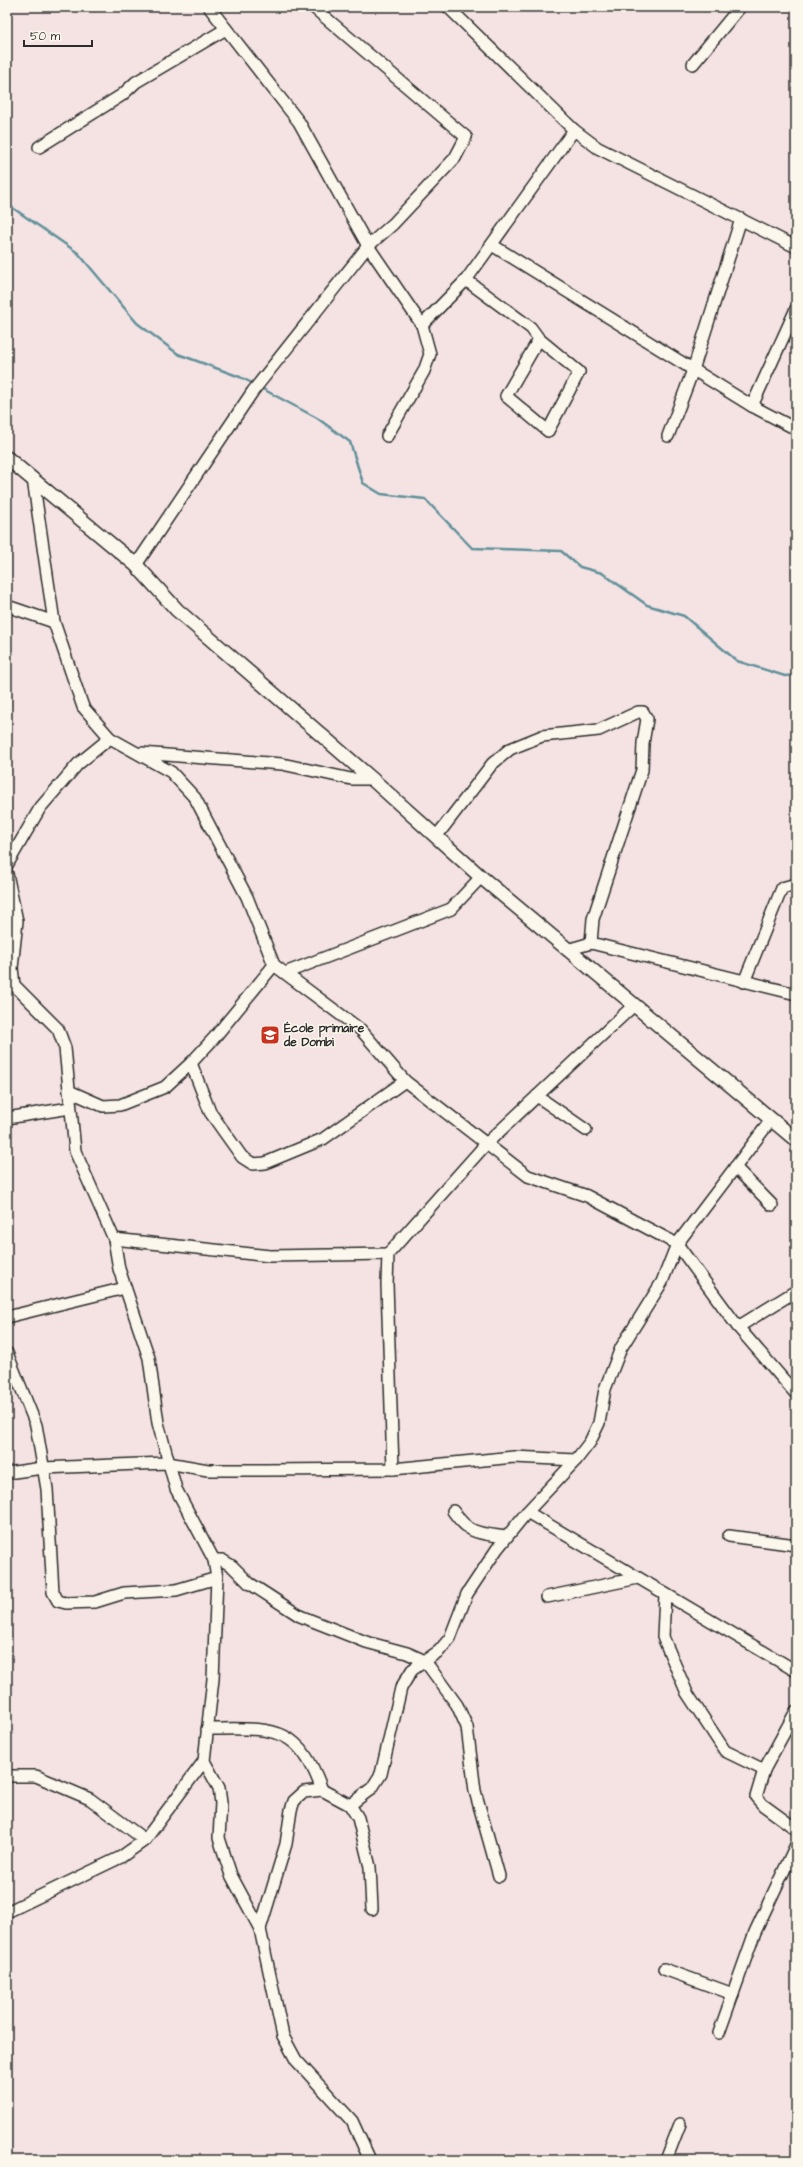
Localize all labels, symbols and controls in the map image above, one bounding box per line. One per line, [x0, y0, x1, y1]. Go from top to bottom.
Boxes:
scale bar [24, 22, 92, 48]
text: 50 m [30, 28, 61, 45]
place label: École primaire de Dombi [283, 1020, 365, 1051]
school or university icon: École primaire de Dombi [259, 1024, 281, 1046]

